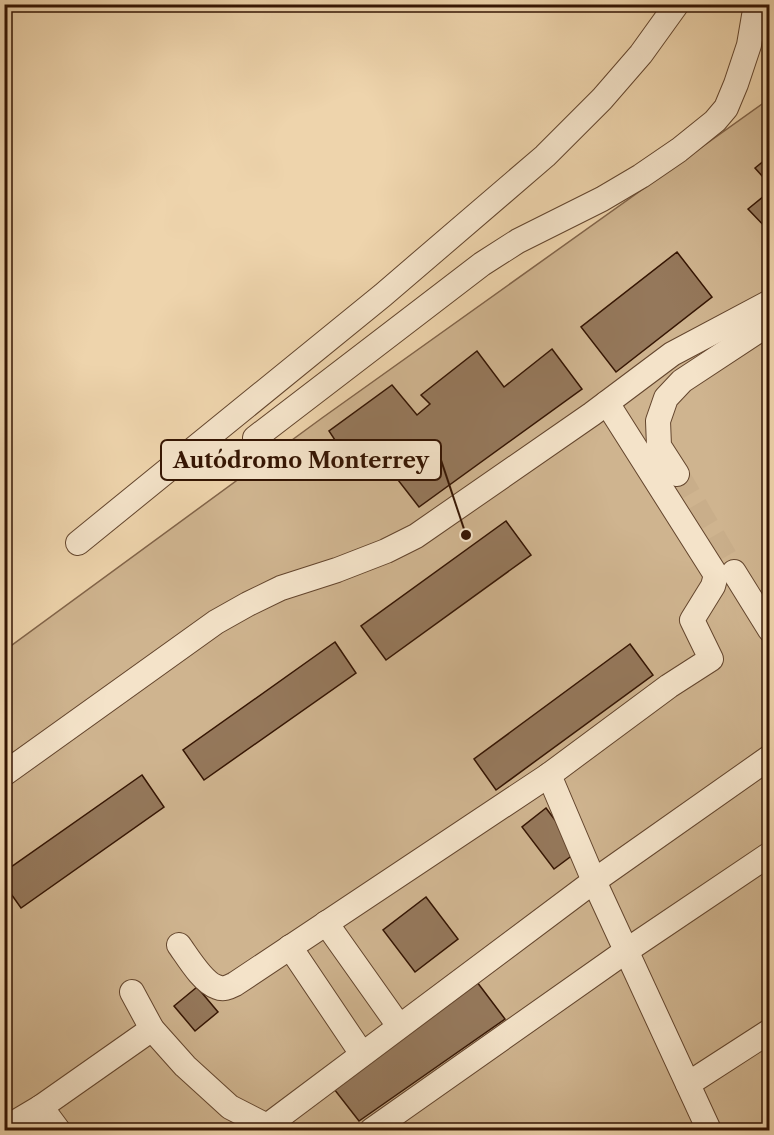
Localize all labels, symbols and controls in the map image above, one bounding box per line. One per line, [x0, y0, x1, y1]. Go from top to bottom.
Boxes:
callout: Autódromo Monterrey [161, 440, 441, 480]
text: Autódromo Monterrey [172, 447, 430, 474]

